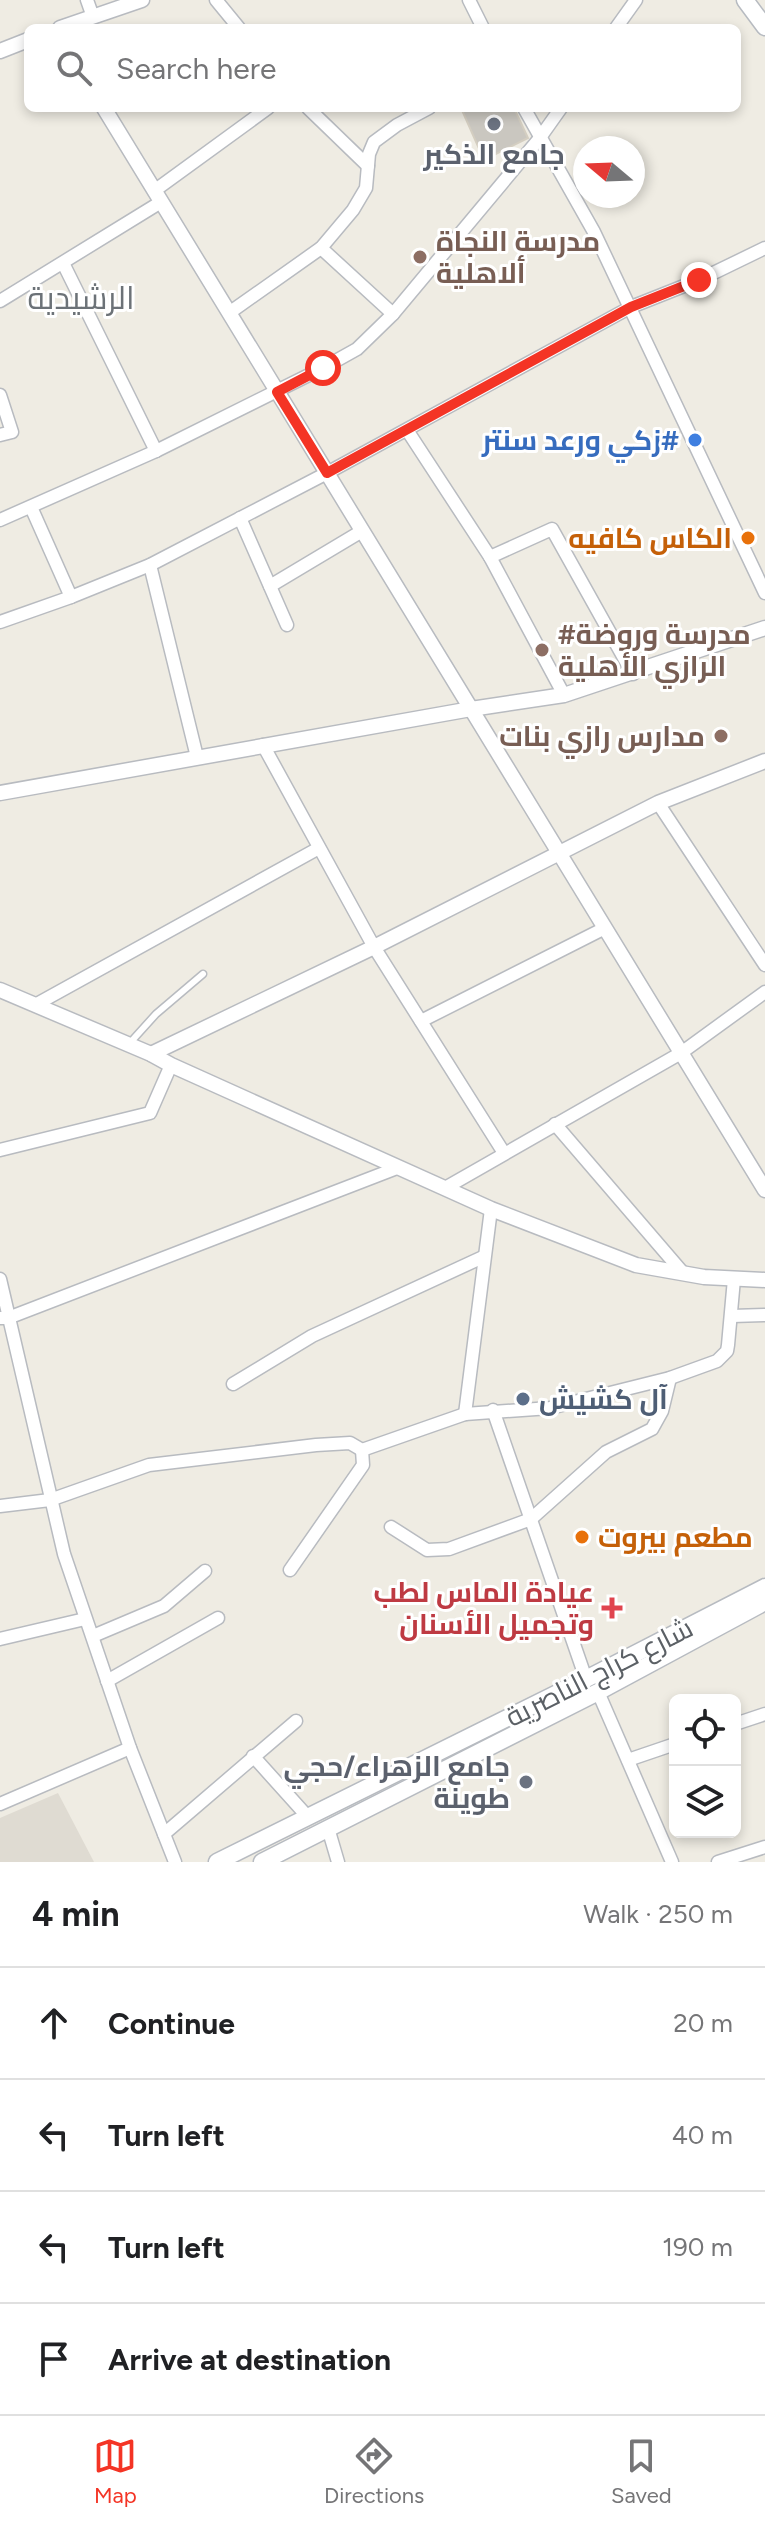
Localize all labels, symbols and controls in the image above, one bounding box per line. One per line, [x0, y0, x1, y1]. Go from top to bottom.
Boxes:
search box [24, 24, 741, 112]
icon: search [52, 46, 96, 90]
text: Search here [116, 50, 276, 87]
marker: جامع الذكير [485, 115, 503, 133]
north arrow [573, 136, 645, 208]
place label: جامع الذكير [422, 137, 565, 173]
place label: مدرسة النجاة ألاهلية [436, 224, 600, 290]
marker: مدرسة النجاة ألاهلية [411, 248, 429, 266]
route end [681, 262, 717, 298]
district label: الرشيدية [27, 279, 135, 317]
route start [305, 350, 341, 386]
place label: زكي ورعد سنتر# [481, 423, 679, 463]
marker: زكي ورعد سنتر# [686, 431, 704, 449]
place label: الكاس كافيه [568, 521, 732, 555]
marker: الكاس كافيه [739, 529, 757, 547]
place label: #مدرسة وروضة الرازي الأهلية [558, 617, 751, 689]
marker: #مدرسة وروضة الرازي الأهلية [533, 641, 551, 659]
place label: مدارس رازي بنات [499, 719, 705, 759]
marker: مدارس رازي بنات [712, 727, 730, 745]
place label: آل كشيش [539, 1382, 668, 1416]
marker: آل كشيش [514, 1390, 532, 1408]
place label: مطعم بيروت [598, 1520, 753, 1557]
marker: مطعم بيروت [573, 1528, 591, 1546]
place label: عيادة الماس لطب وتجميل الأسنان [373, 1575, 594, 1641]
marker: عيادة الماس لطب وتجميل الأسنان [601, 1597, 623, 1619]
street label: شارع كراج الناصرية [500, 1610, 699, 1736]
map controls [669, 1694, 741, 1838]
button: locate [669, 1694, 741, 1766]
place label: جامع الزهراء/حجي طوينة [283, 1749, 510, 1815]
button: layers [669, 1766, 741, 1838]
marker: جامع الزهراء/حجي طوينة [517, 1773, 535, 1791]
text: 4 min [32, 1894, 119, 1935]
text: Walk · 250 m [583, 1898, 733, 1930]
icon: ahead [32, 2001, 76, 2045]
text: Continue [108, 2005, 235, 2042]
text: 20 m [673, 2007, 733, 2039]
icon: left [32, 2113, 76, 2157]
text: Turn left [108, 2117, 225, 2154]
text: 40 m [672, 2119, 733, 2151]
icon: left [32, 2225, 76, 2269]
text: Turn left [108, 2229, 225, 2266]
text: 190 m [662, 2231, 733, 2263]
icon: arrive [32, 2337, 76, 2381]
text: Arrive at destination [108, 2341, 391, 2378]
tab: Map [93, 2434, 137, 2509]
tab: Directions [324, 2434, 424, 2509]
tab: Saved [611, 2434, 672, 2509]

